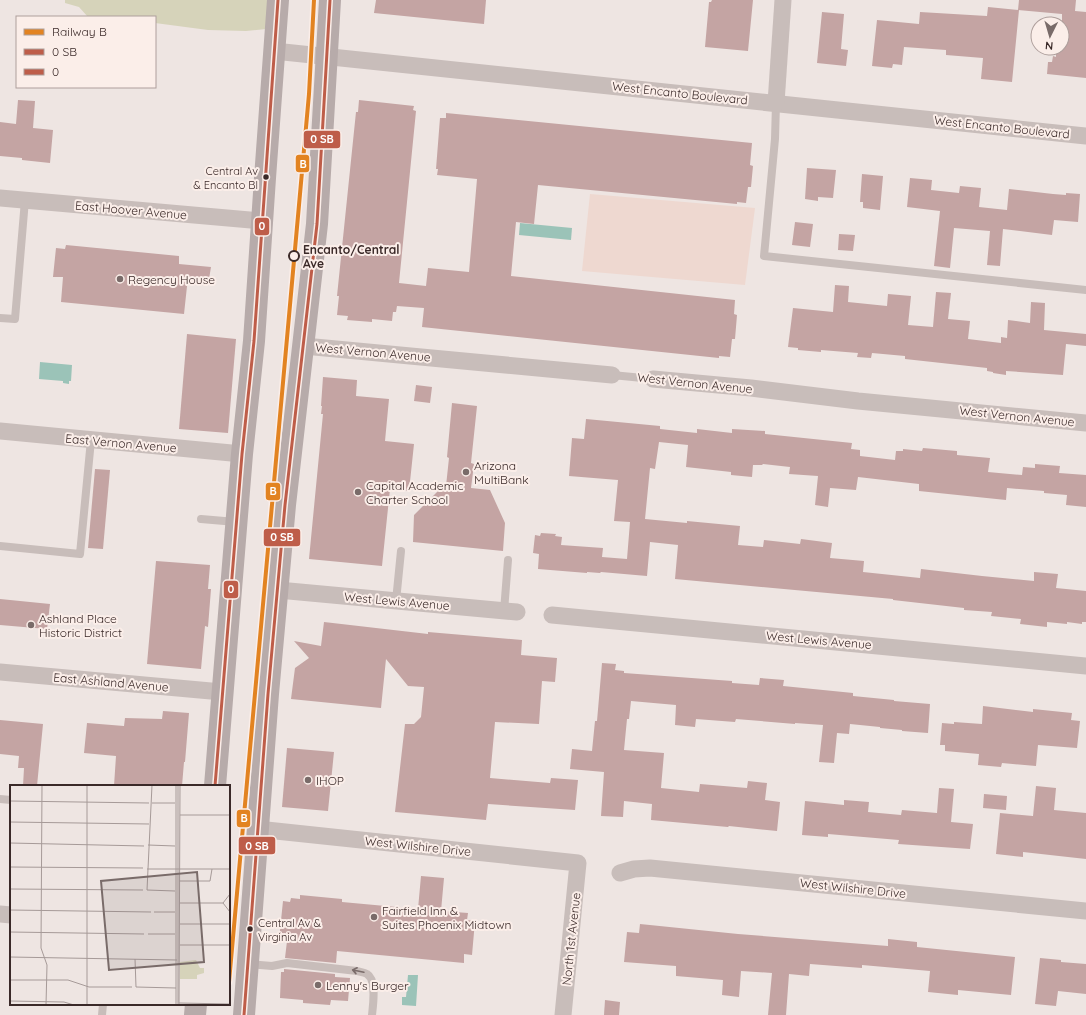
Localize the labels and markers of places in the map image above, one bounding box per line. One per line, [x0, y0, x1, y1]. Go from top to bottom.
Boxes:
place label: Central Av & Encanto Bl [193, 164, 258, 192]
marker: Central Av & Encanto Bl [261, 172, 271, 182]
place label: Encanto/Central Ave [303, 242, 400, 271]
marker: Encanto/Central Ave [288, 250, 300, 262]
place label: Regency House [128, 272, 215, 287]
marker: Regency House [115, 274, 125, 284]
place label: Arizona MultiBank [474, 458, 529, 487]
marker: Arizona MultiBank [461, 467, 471, 477]
place label: Capital Academic Charter School [366, 478, 463, 507]
marker: Capital Academic Charter School [353, 487, 363, 497]
place label: Ashland Place Historic District [39, 611, 122, 640]
marker: Ashland Place Historic District [26, 620, 36, 630]
place label: IHOP [316, 773, 344, 788]
marker: IHOP [303, 775, 313, 785]
place label: Fairfield Inn & Suites Phoenix Midtown [382, 903, 511, 932]
marker: Fairfield Inn & Suites Phoenix Midtown [369, 912, 379, 922]
place label: Central Av & Virginia Av [258, 916, 321, 944]
marker: Central Av & Virginia Av [245, 924, 255, 934]
place label: Lenny's Burger [326, 978, 409, 993]
marker: Lenny's Burger [313, 980, 323, 990]

